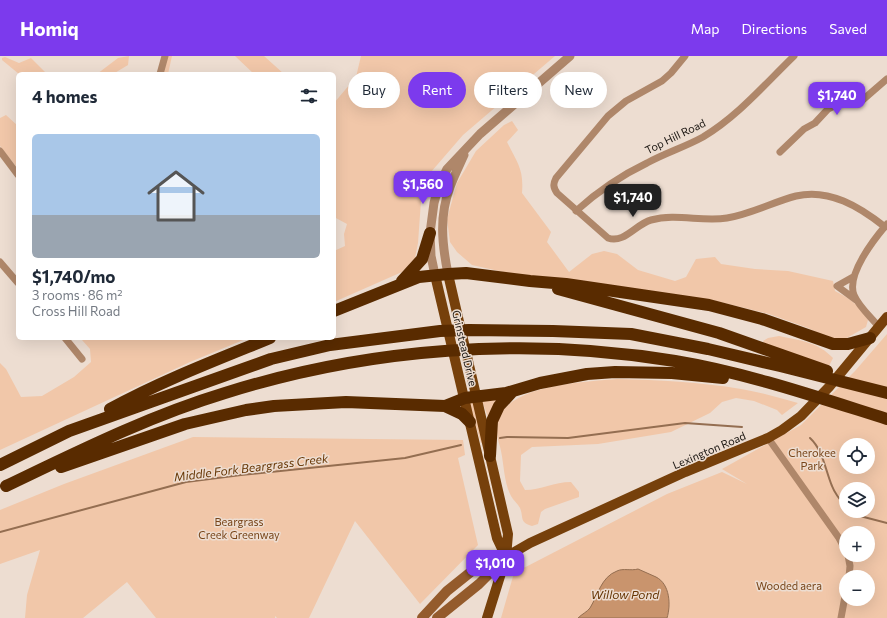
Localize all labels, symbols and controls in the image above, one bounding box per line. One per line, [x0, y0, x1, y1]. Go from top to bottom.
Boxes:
text: Homiq [20, 17, 79, 40]
text: Map [691, 20, 720, 37]
text: Directions [742, 20, 807, 37]
text: Saved [829, 20, 867, 37]
chip: Buy [348, 72, 400, 108]
chip: Rent [408, 72, 466, 108]
chip: Filters [474, 72, 542, 108]
chip: New [550, 72, 607, 108]
pin: $1,740 [804, 82, 870, 116]
icon: filters [298, 85, 320, 107]
text: 4 homes [32, 86, 97, 107]
text: $1,740 [817, 87, 857, 103]
street label: Top Hill Road [643, 116, 707, 156]
icon: home [140, 160, 212, 232]
pin: $1,560 [390, 171, 456, 205]
text: $1,560 [403, 176, 443, 192]
pin: $1,740 [600, 184, 666, 218]
text: $1,740 [613, 189, 653, 205]
text: $1,740/mo [32, 266, 115, 287]
text: 3 rooms · 86 m² [32, 287, 123, 303]
text: Cross Hill Road [32, 303, 120, 319]
street label: Grinstead Drive [450, 309, 480, 387]
street label: Lexington Road [670, 429, 748, 471]
map controls [839, 438, 875, 606]
button: locate [839, 438, 875, 474]
park label: Cherokee Park [788, 446, 836, 472]
water label: Middle Fork Beargrass Creek [173, 451, 329, 483]
button: layers [839, 482, 875, 518]
park label: Beargrass Creek Greenway [198, 515, 280, 541]
button: + [839, 526, 875, 562]
pin: $1,010 [462, 550, 528, 584]
text: $1,010 [475, 555, 515, 571]
button: − [839, 570, 875, 606]
park label: Wooded aera [756, 579, 822, 592]
water label: Willow Pond [591, 587, 660, 601]

